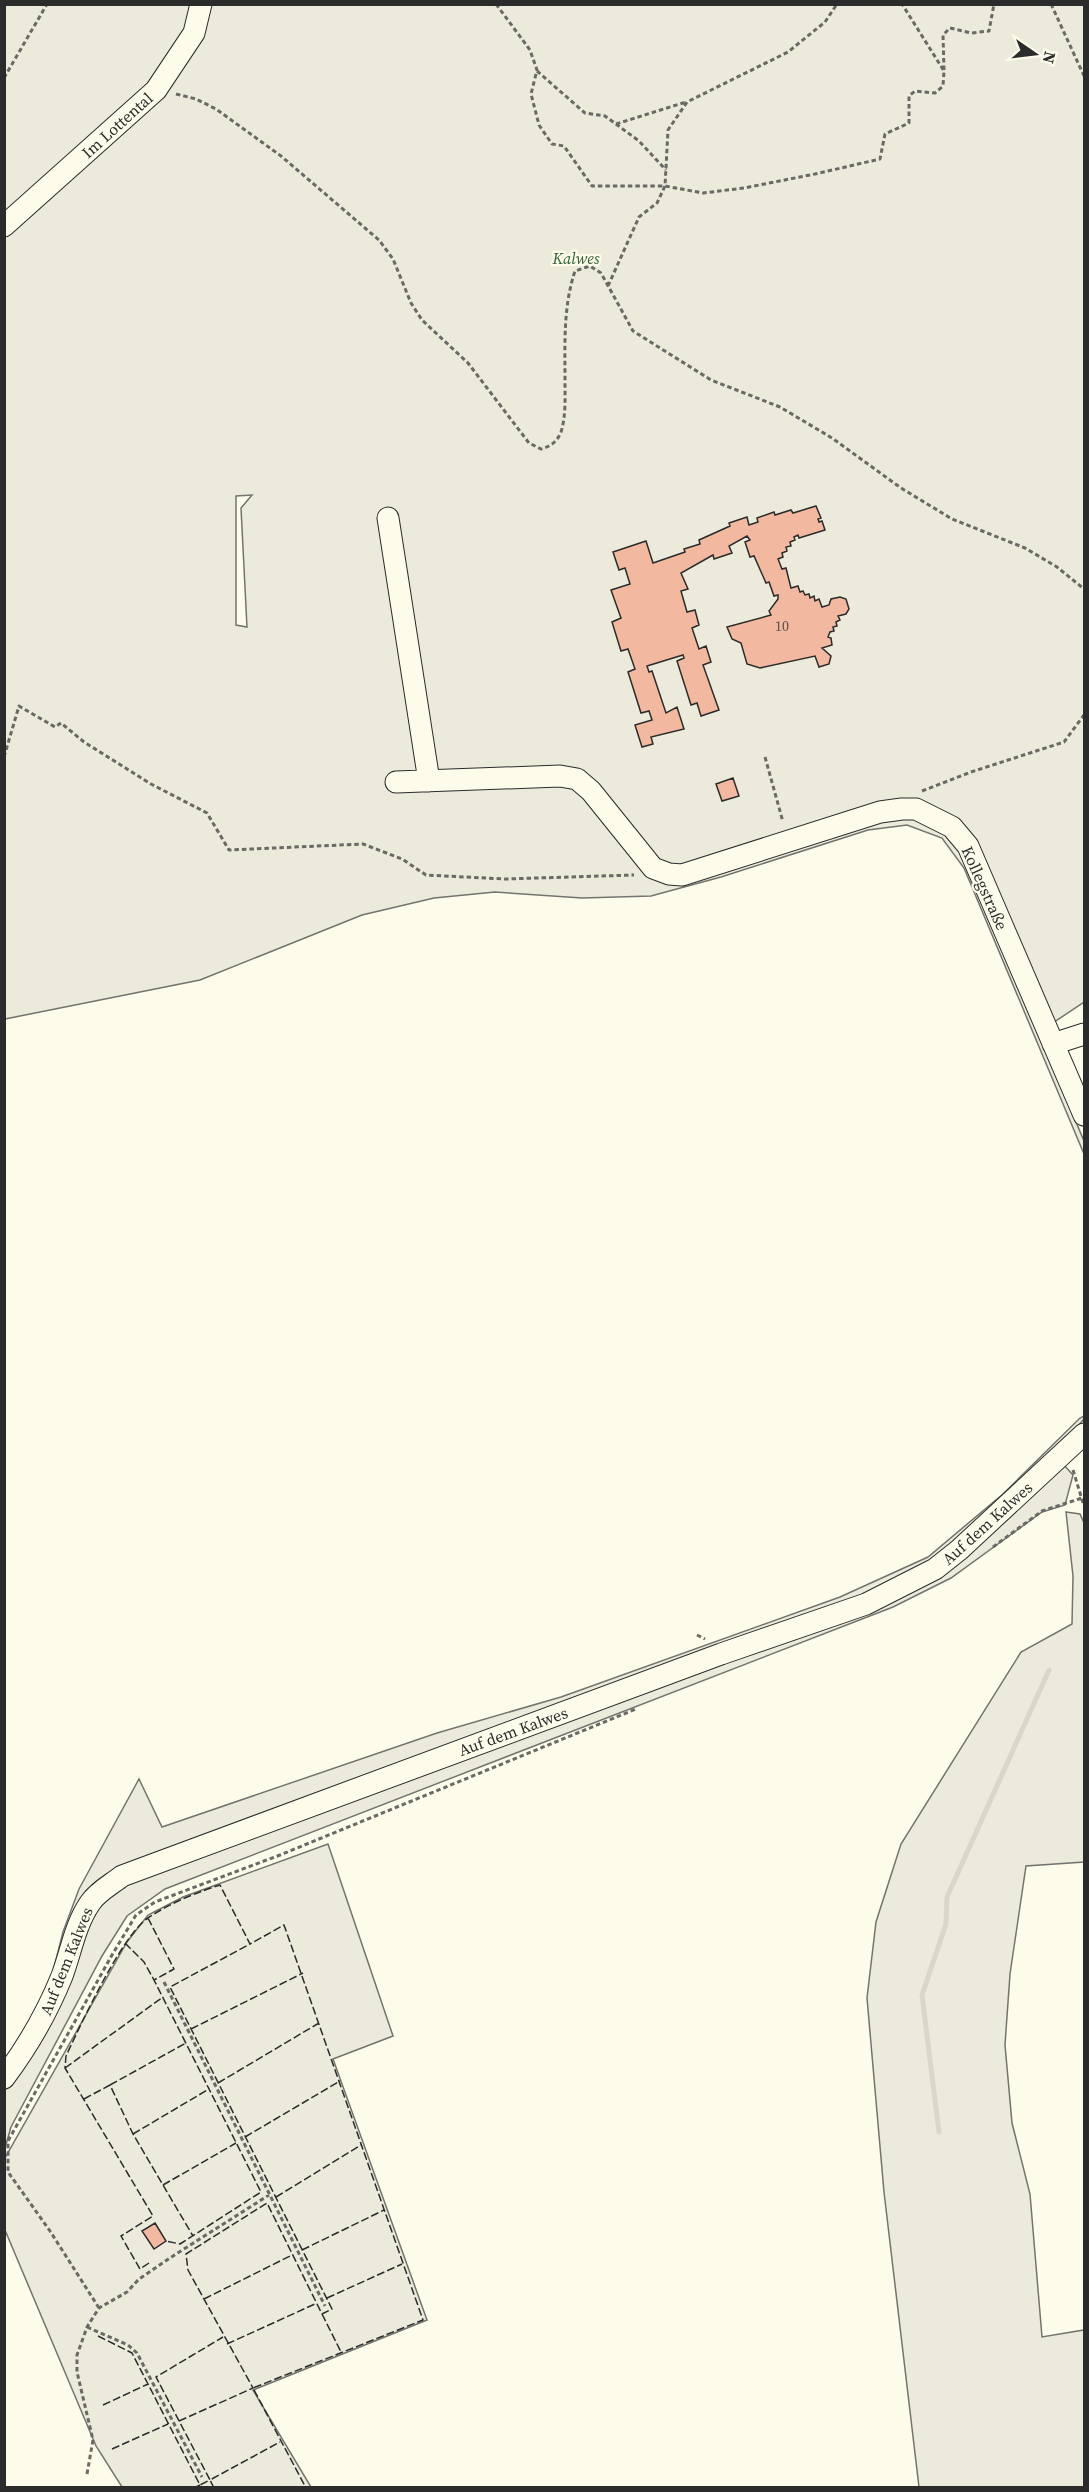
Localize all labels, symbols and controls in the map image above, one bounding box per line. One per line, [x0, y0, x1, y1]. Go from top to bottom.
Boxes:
north arrow [1005, 24, 1065, 84]
text: N [1037, 49, 1062, 66]
street label: Im Lottental [77, 87, 157, 163]
park label: Kalwes [552, 247, 600, 269]
house number: 10 [775, 616, 789, 636]
street label: Kollegstraße [957, 843, 1013, 933]
street label: Auf dem Kalwes [937, 1476, 1037, 1570]
street label: Auf dem Kalwes [455, 1701, 571, 1761]
street label: Auf dem Kalwes [34, 1904, 98, 2018]

